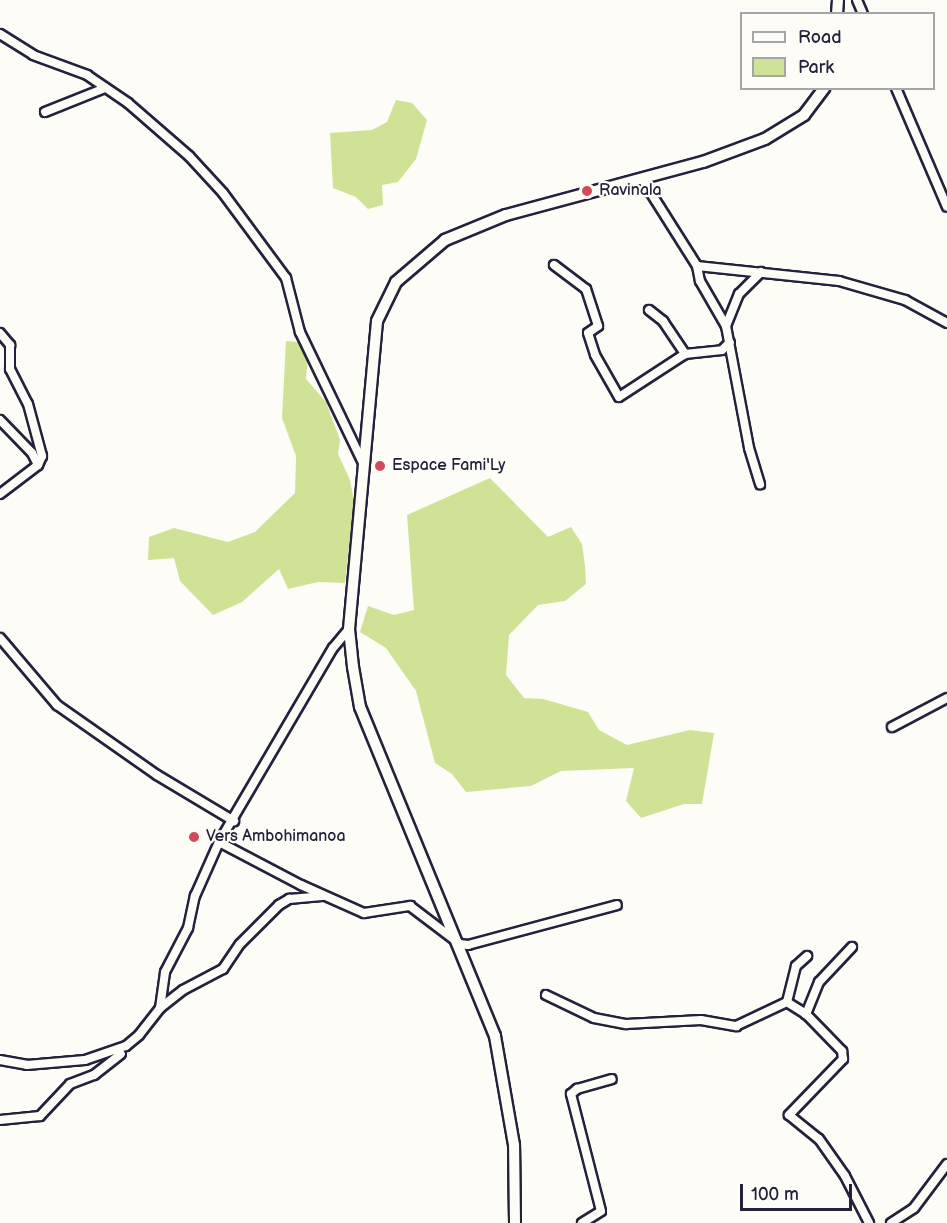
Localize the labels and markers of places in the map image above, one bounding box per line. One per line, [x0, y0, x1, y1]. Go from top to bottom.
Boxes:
place label: Ravinala [599, 181, 661, 201]
marker: Ravinala [580, 184, 594, 198]
place label: Espace Fami'Ly [392, 456, 506, 476]
marker: Espace Fami'Ly [373, 459, 387, 473]
place label: Vers Ambohimanoa [206, 827, 345, 847]
marker: Vers Ambohimanoa [187, 830, 201, 844]

